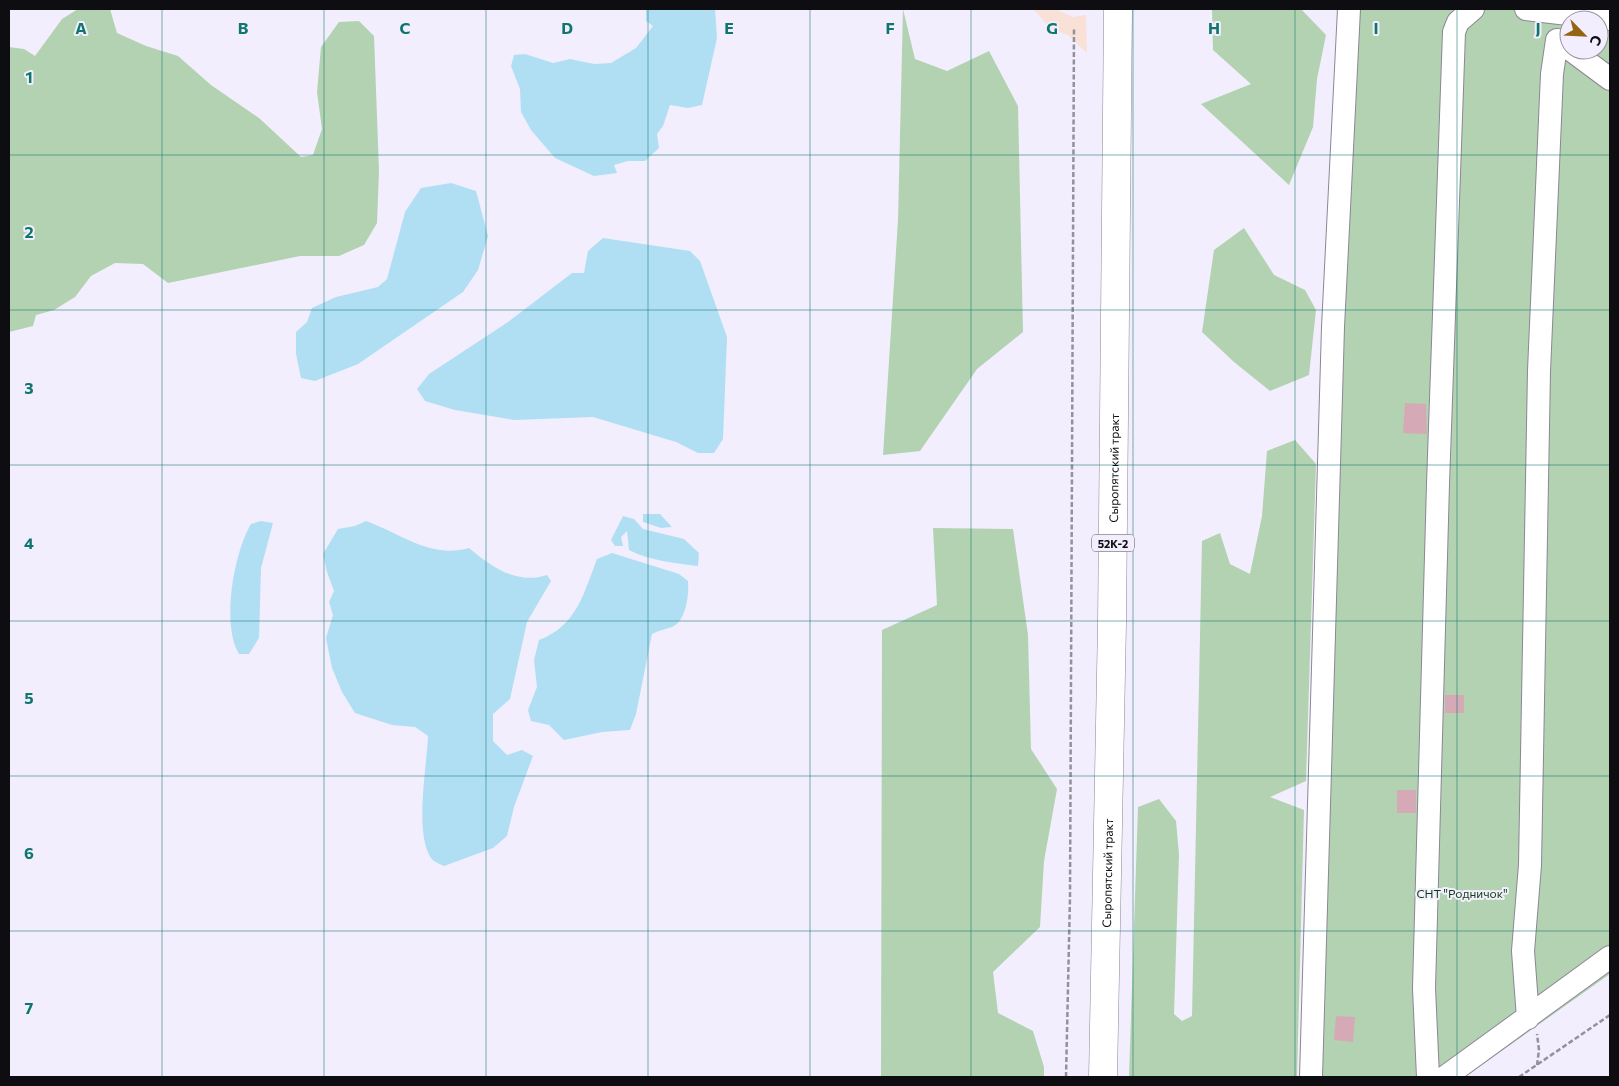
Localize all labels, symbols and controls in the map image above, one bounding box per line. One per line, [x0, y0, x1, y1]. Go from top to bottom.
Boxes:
north arrow [1559, 10, 1609, 60]
text: A [75, 18, 87, 37]
text: B [238, 18, 249, 37]
text: C [400, 18, 411, 37]
text: D [561, 18, 573, 37]
text: E [724, 18, 734, 37]
text: F [885, 18, 895, 37]
text: G [1046, 18, 1058, 37]
text: H [1208, 18, 1220, 37]
text: I [1373, 18, 1379, 37]
text: J [1535, 18, 1541, 37]
text: С [1587, 33, 1606, 48]
text: 1 [25, 67, 33, 86]
text: 2 [24, 222, 34, 241]
text: 3 [24, 378, 34, 397]
street label: Сыропятский тракт [1106, 413, 1121, 523]
text: 4 [24, 533, 34, 552]
road number: 52К-2 [1092, 534, 1134, 552]
text: 5 [24, 688, 34, 707]
street label: Сыропятский тракт [1099, 818, 1115, 928]
text: 6 [24, 843, 34, 862]
park label: СНТ "Родничок" [1416, 886, 1508, 900]
text: 7 [25, 998, 34, 1017]

